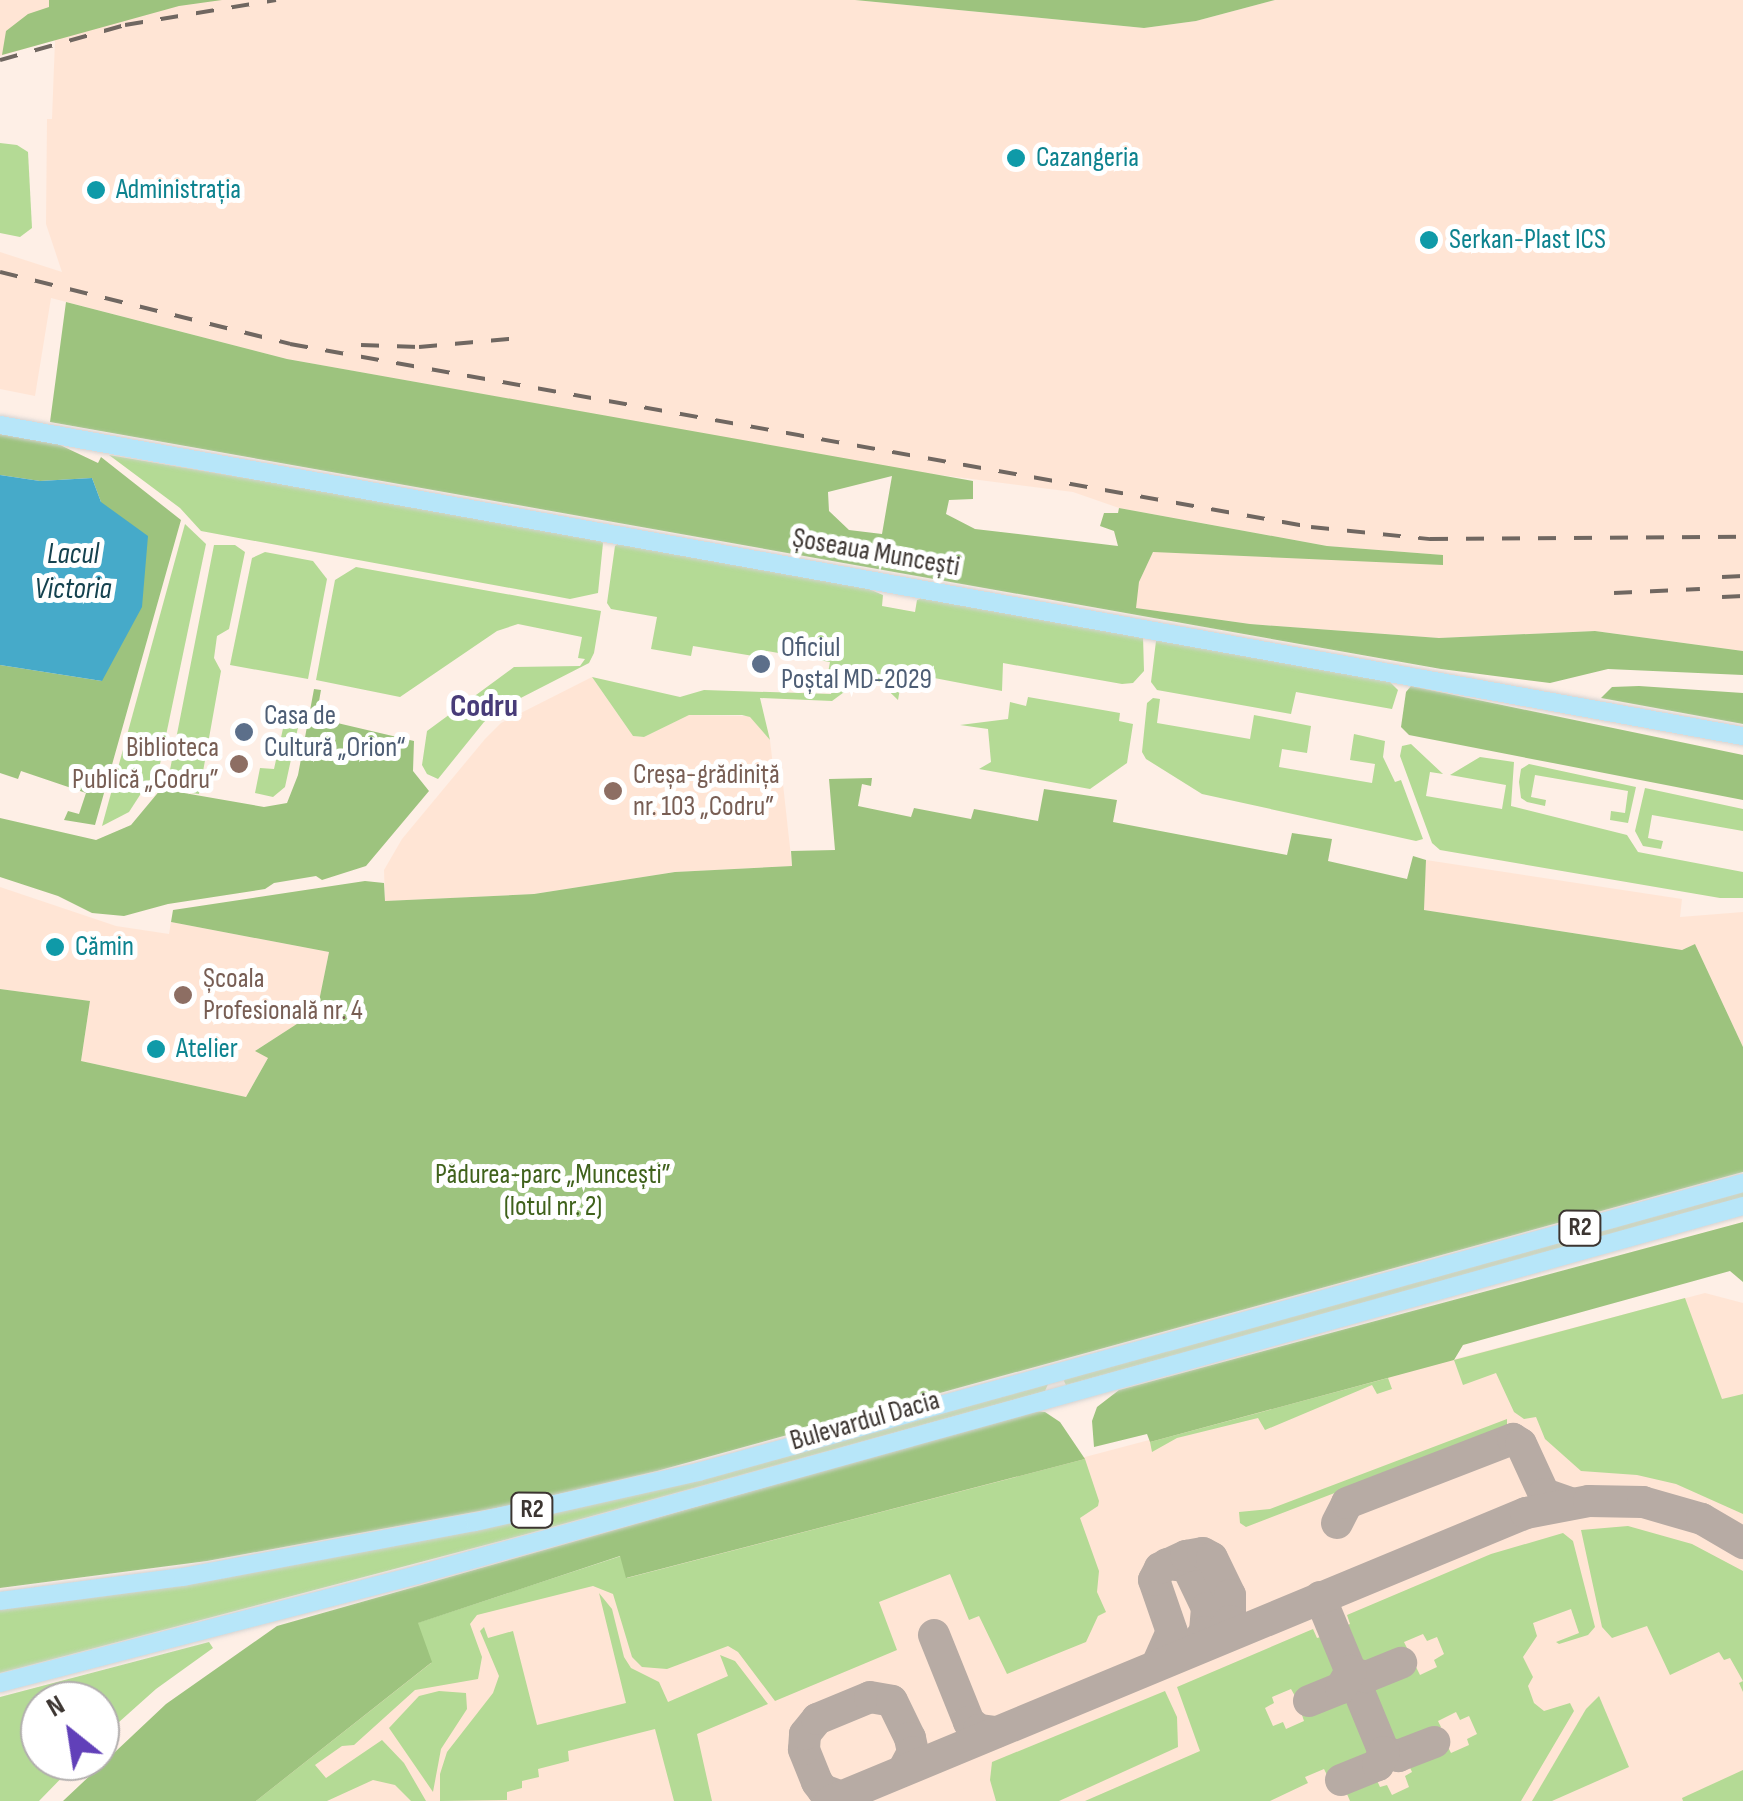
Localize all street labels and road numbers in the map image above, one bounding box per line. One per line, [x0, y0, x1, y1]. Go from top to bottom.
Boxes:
street label: Șoseaua Muncești [790, 522, 962, 584]
road number: R2 [1558, 1208, 1602, 1248]
street label: Bulevardul Dacia [786, 1384, 944, 1458]
road number: R2 [510, 1490, 554, 1530]

